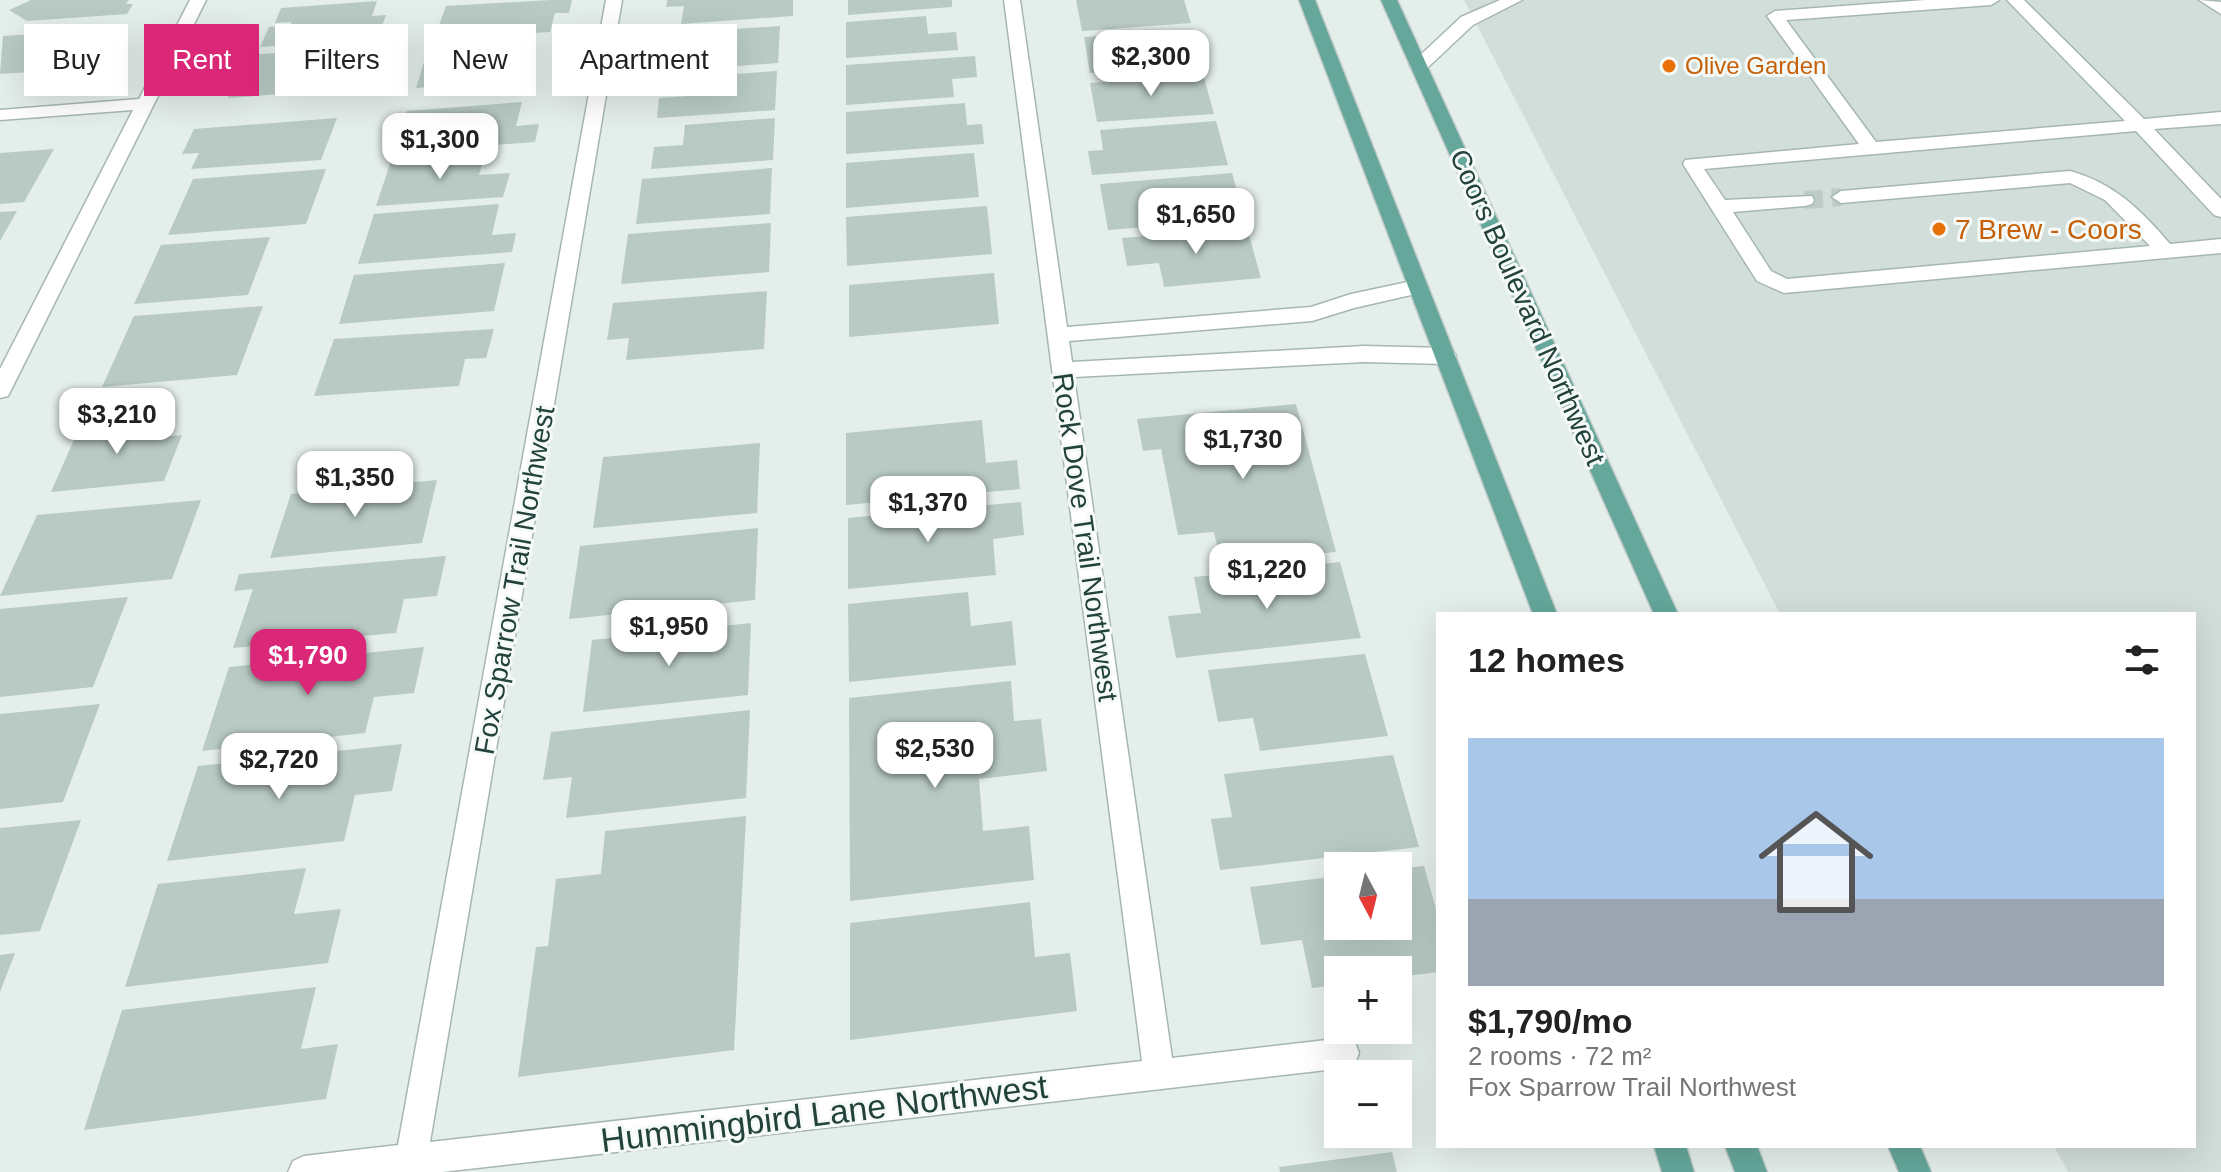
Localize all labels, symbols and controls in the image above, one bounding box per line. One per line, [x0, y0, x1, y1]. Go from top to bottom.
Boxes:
chip: Buy [24, 24, 128, 96]
chip: Rent [144, 24, 259, 96]
chip: Filters [275, 24, 408, 96]
chip: New [424, 24, 536, 96]
chip: Apartment [552, 24, 737, 96]
pin: $2,300 [1086, 30, 1216, 98]
text: $2,300 [1111, 41, 1191, 71]
place label: Olive Garden [1685, 52, 1826, 79]
marker: Olive Garden [1660, 57, 1678, 75]
pin: $1,300 [375, 113, 505, 181]
text: $1,300 [400, 124, 480, 154]
street label: Coors Boulevard Northwest [1444, 145, 1611, 470]
pin: $1,650 [1131, 188, 1261, 256]
text: $1,650 [1156, 199, 1236, 229]
place label: 7 Brew - Coors [1955, 214, 2142, 245]
marker: 7 Brew - Coors [1930, 220, 1948, 238]
street label: Rock Dove Trail Northwest [1047, 371, 1124, 704]
pin: $3,210 [52, 388, 182, 456]
text: $3,210 [77, 399, 157, 429]
street label: Fox Sparrow Trail Northwest [469, 403, 560, 757]
pin: $1,730 [1178, 413, 1308, 481]
text: $1,730 [1203, 424, 1283, 454]
pin: $1,350 [290, 451, 420, 519]
text: $1,350 [315, 462, 395, 492]
pin: $1,370 [863, 476, 993, 544]
text: $1,370 [888, 487, 968, 517]
pin: $1,220 [1202, 543, 1332, 611]
text: $1,220 [1227, 554, 1307, 584]
pin: $1,950 [604, 600, 734, 668]
text: $1,950 [629, 611, 709, 641]
pin: $1,790 [243, 629, 373, 697]
icon: filters [2120, 638, 2164, 682]
text: $1,790 [268, 640, 348, 670]
text: 12 homes [1468, 641, 1625, 679]
pin: $2,530 [870, 722, 1000, 790]
pin: $2,720 [214, 733, 344, 801]
text: $2,530 [895, 733, 975, 763]
text: $2,720 [239, 744, 319, 774]
icon: home [1744, 790, 1888, 934]
north arrow [1324, 852, 1412, 940]
map controls [1324, 852, 1412, 1148]
button: + [1324, 956, 1412, 1044]
text: $1,790/mo [1468, 1002, 1632, 1040]
text: 2 rooms · 72 m² [1468, 1041, 1652, 1071]
button: − [1324, 1060, 1412, 1148]
street label: Hummingbird Lane Northwest [598, 1067, 1050, 1159]
text: Fox Sparrow Trail Northwest [1468, 1072, 1796, 1102]

